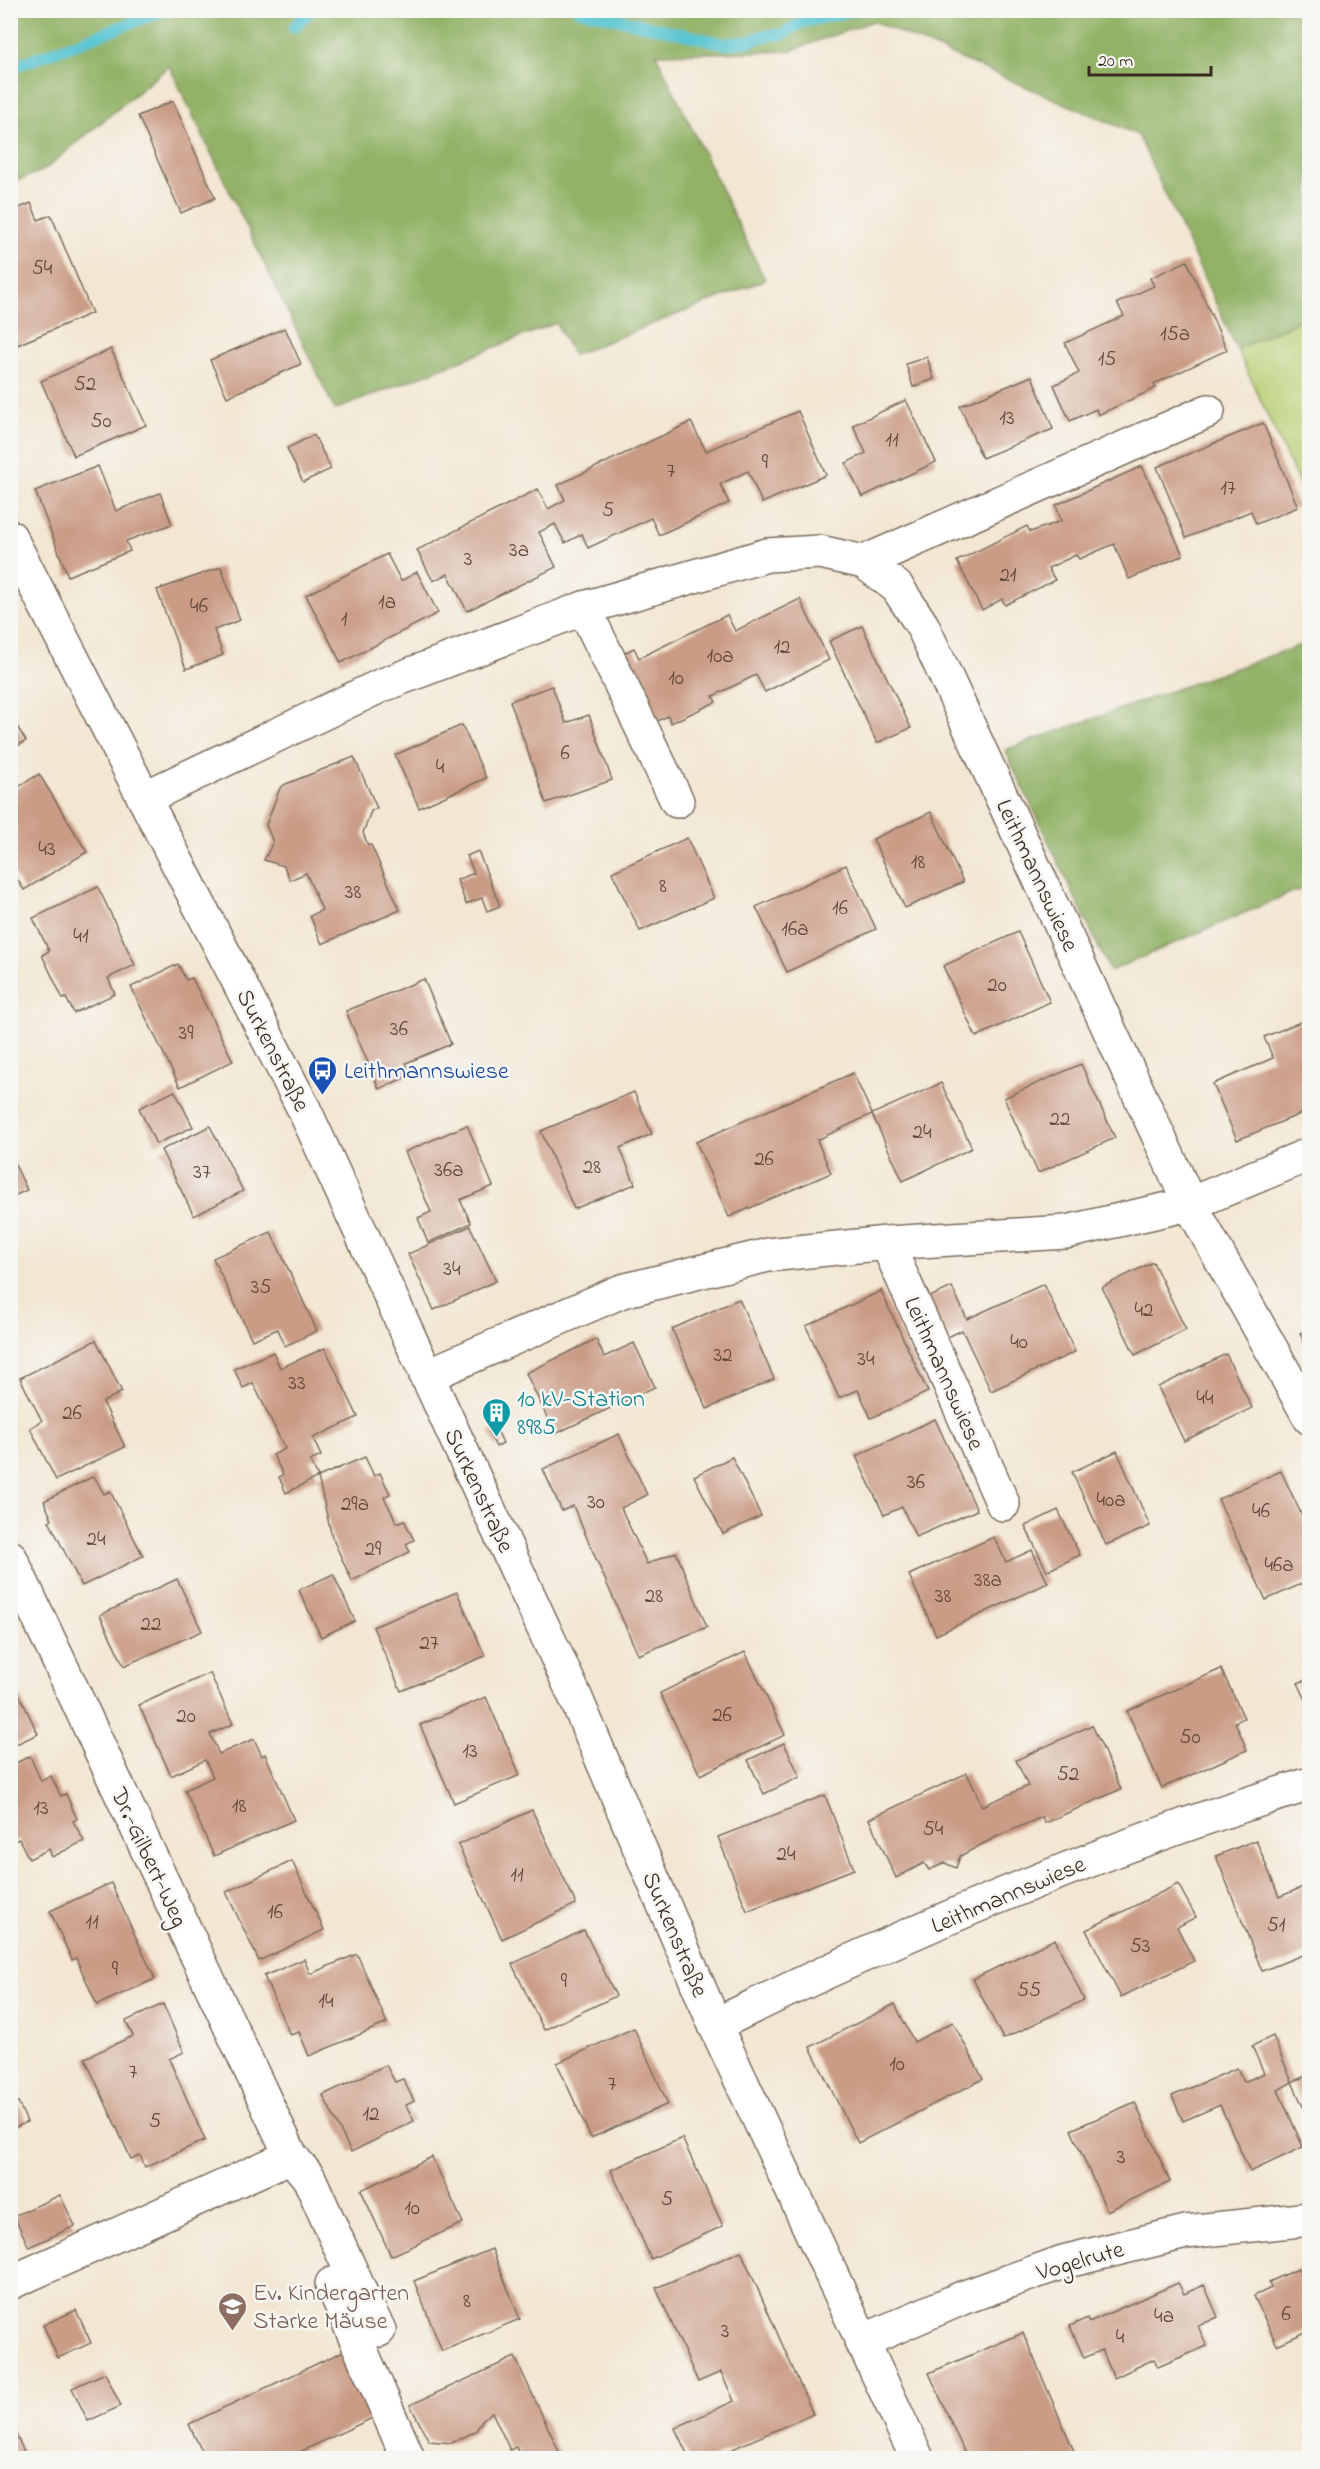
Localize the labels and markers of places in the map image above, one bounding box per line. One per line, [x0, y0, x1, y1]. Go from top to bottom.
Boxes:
bus stop icon: Leithmannswiese [307, 1054, 339, 1096]
place label: Leithmannswiese [344, 1055, 509, 1090]
place label: 10 kV-Station 8985 [517, 1383, 645, 1446]
building icon: 10 kV-Station 8985 [480, 1396, 512, 1438]
place label: Ev. Kindergarten Starke Mäuse [253, 2277, 409, 2340]
school or university icon: Ev. Kindergarten Starke Mäuse [216, 2290, 248, 2332]

